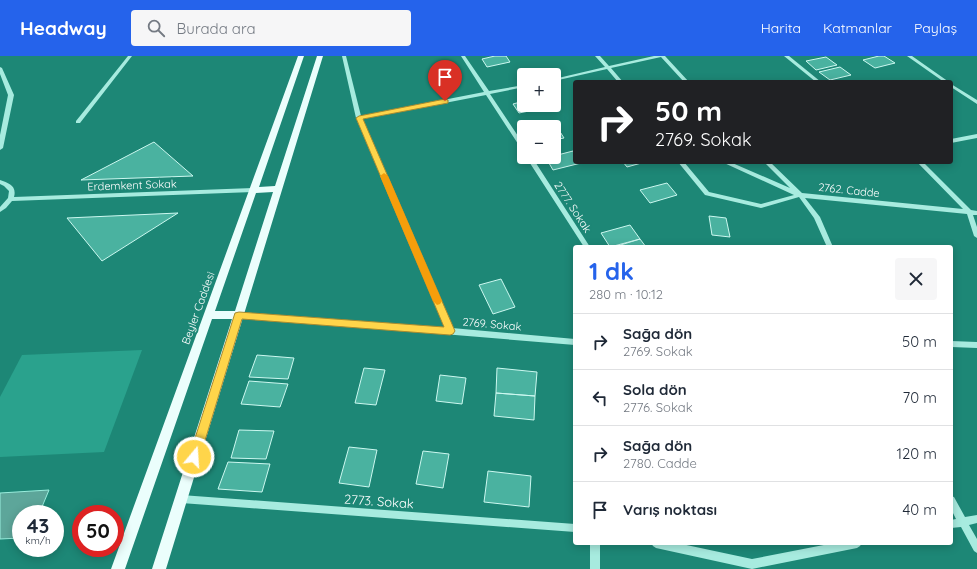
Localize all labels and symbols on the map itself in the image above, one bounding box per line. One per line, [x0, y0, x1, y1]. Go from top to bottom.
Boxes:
pin [428, 60, 462, 101]
street label: Erdemkent Sokak [87, 176, 177, 194]
street label: 2777. Sokak [551, 179, 595, 235]
street label: 2762. Cadde [818, 180, 880, 200]
street label: Beyler Caddesi [178, 270, 218, 346]
street label: 2769. Sokak [462, 314, 522, 334]
position arrow [173, 436, 215, 478]
street label: 2773. Sokak [344, 491, 414, 511]
speed limit sign: 50 [72, 505, 124, 557]

